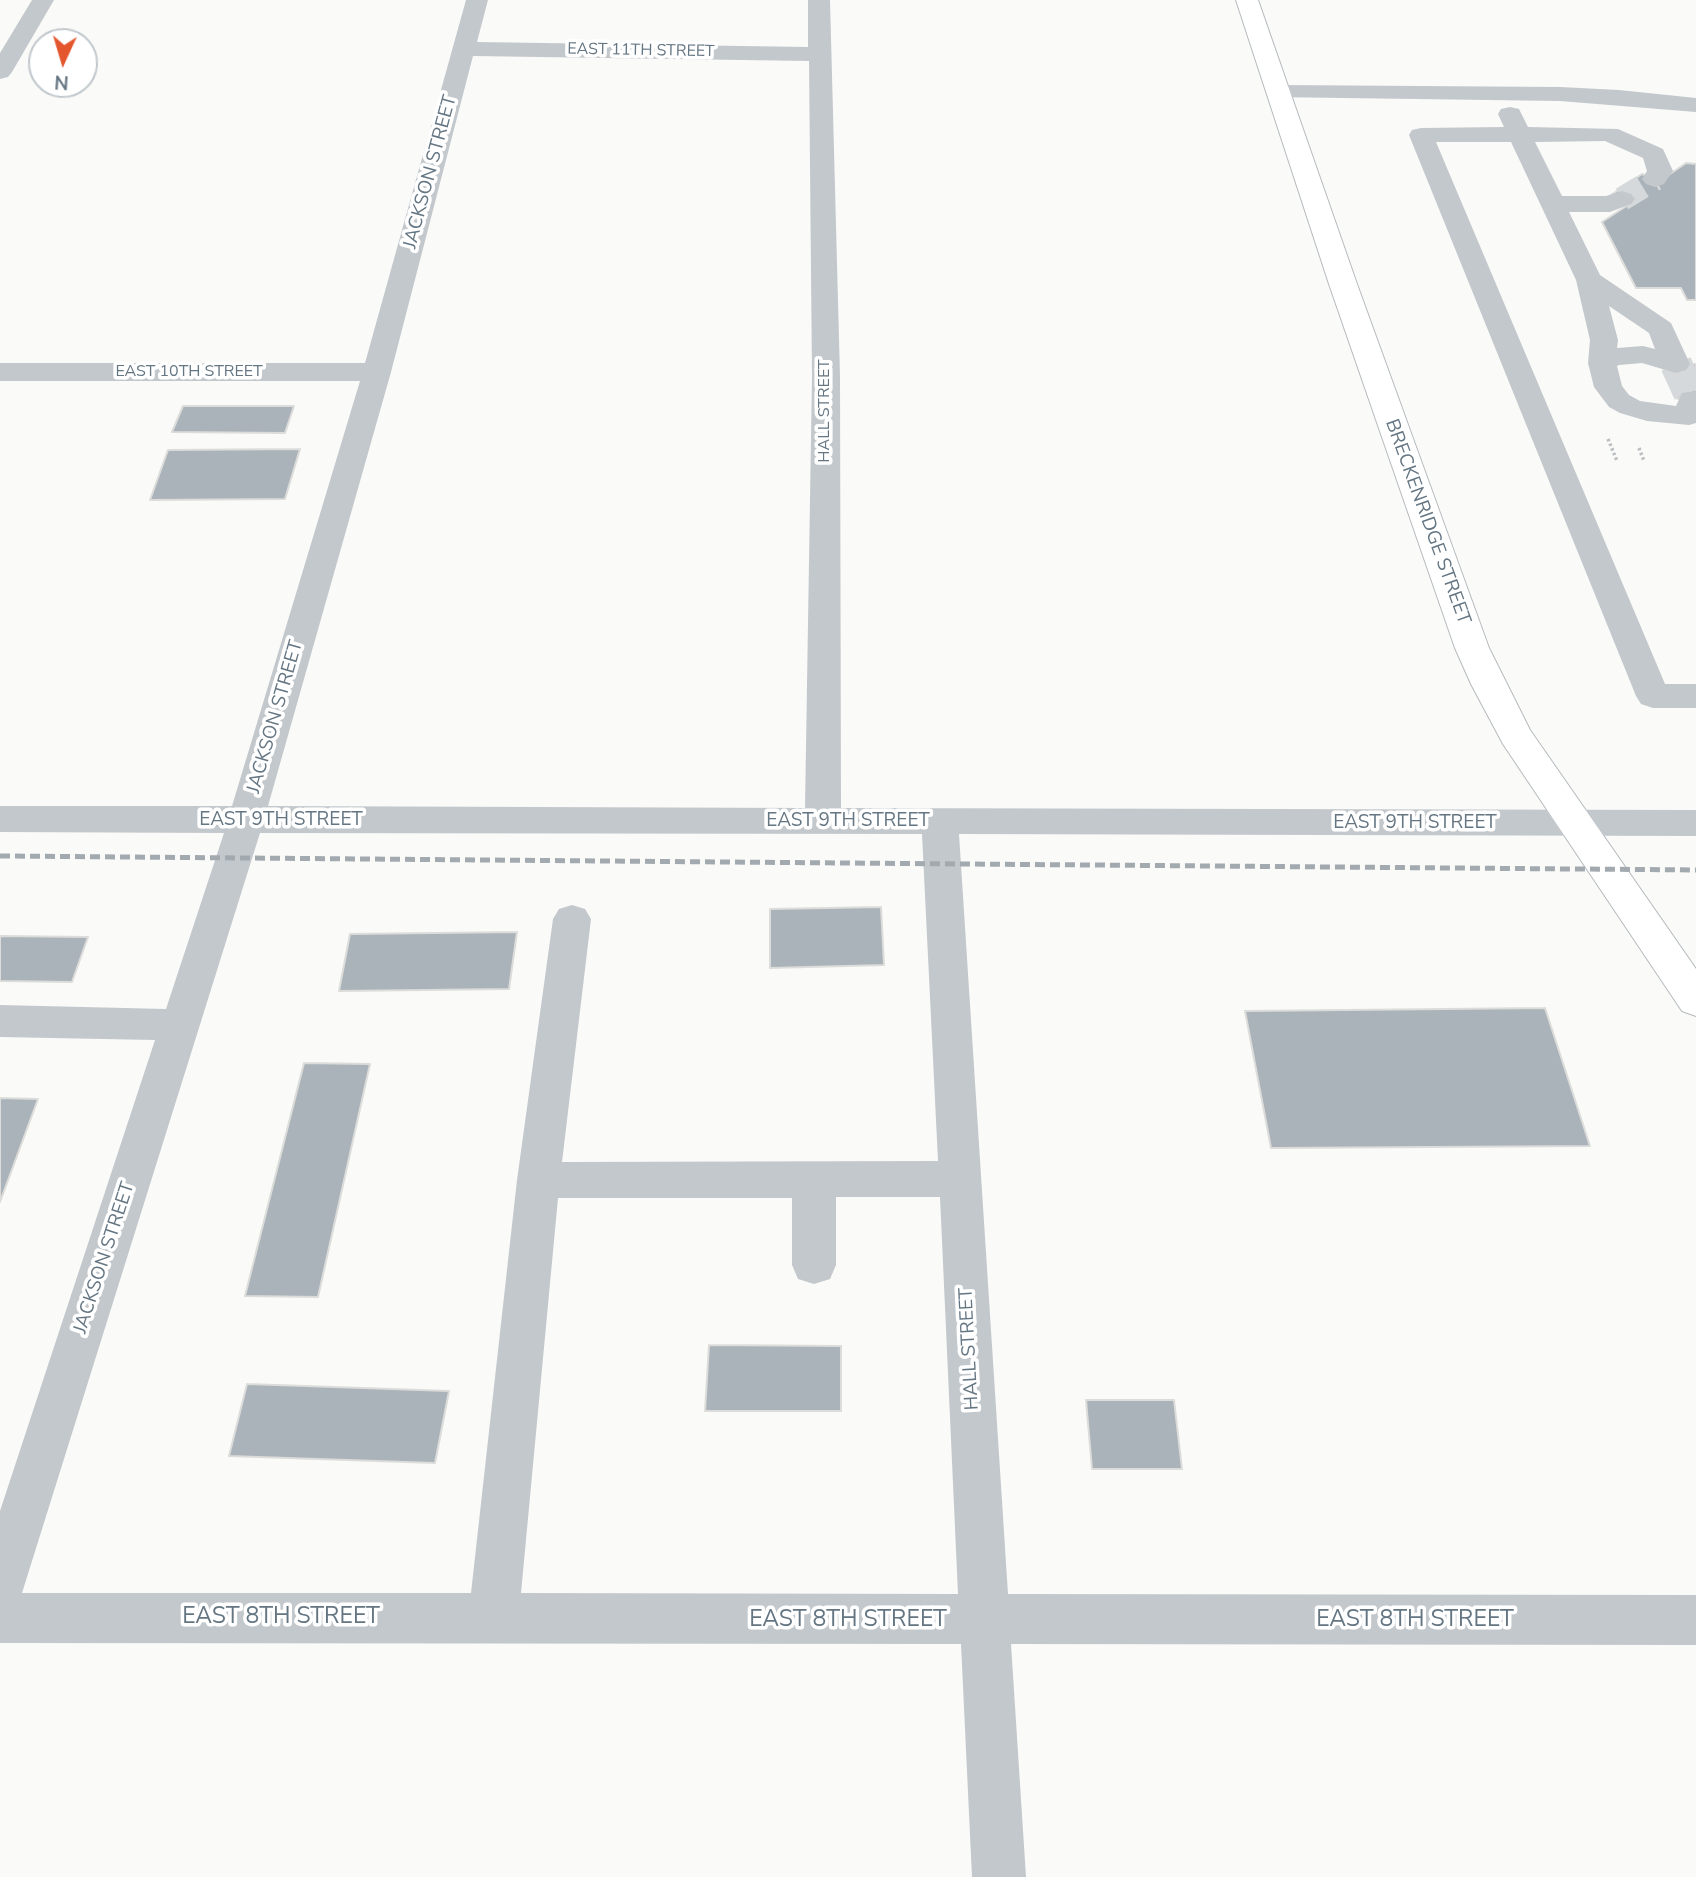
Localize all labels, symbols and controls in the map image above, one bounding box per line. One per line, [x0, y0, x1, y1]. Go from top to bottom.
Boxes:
north arrow [28, 28, 98, 98]
street label: EAST 11TH STREET [567, 40, 715, 62]
text: N [54, 68, 70, 95]
street label: JACKSON STREET [400, 93, 462, 251]
street label: HALL STREET [815, 359, 835, 463]
street label: EAST 10TH STREET [115, 362, 263, 382]
street label: BRECKENRIDGE STREET [1379, 416, 1475, 628]
street label: JACKSON STREET [243, 638, 309, 796]
street label: EAST 9TH STREET [199, 809, 363, 831]
street label: EAST 9TH STREET [766, 810, 930, 832]
street label: EAST 9TH STREET [1333, 812, 1497, 834]
street label: JACKSON STREET [70, 1179, 140, 1337]
street label: HALL STREET [955, 1287, 985, 1411]
street label: EAST 8TH STREET [182, 1603, 380, 1631]
street label: EAST 8TH STREET [749, 1606, 947, 1634]
street label: EAST 8TH STREET [1316, 1606, 1514, 1634]

